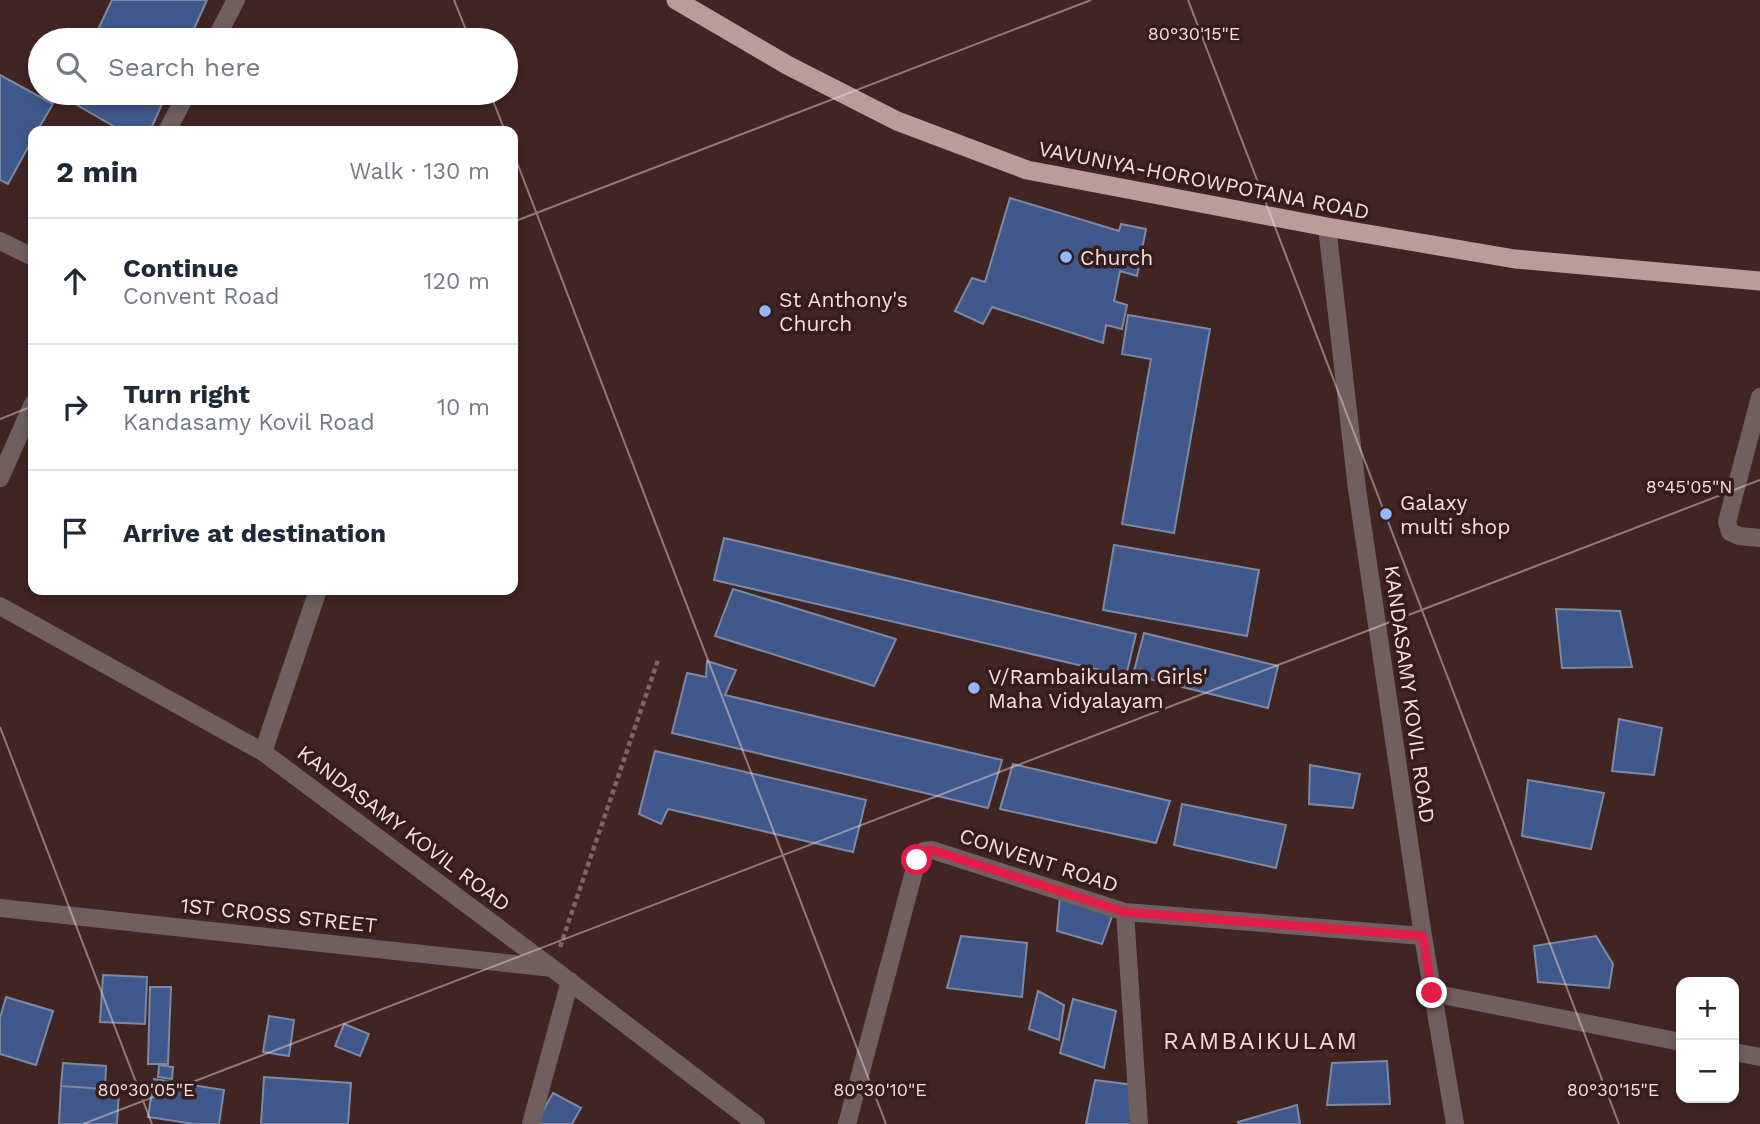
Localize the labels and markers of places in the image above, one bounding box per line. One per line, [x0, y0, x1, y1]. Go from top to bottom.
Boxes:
place label: Church [1080, 245, 1153, 270]
marker: Church [1058, 249, 1074, 265]
place label: St Anthony's Church [779, 287, 908, 336]
marker: St Anthony's Church [757, 303, 773, 319]
place label: Galaxy multi shop [1400, 490, 1510, 539]
marker: Galaxy multi shop [1378, 506, 1394, 522]
place label: V/Rambaikulam Girls' Maha Vidyalayam [988, 664, 1208, 713]
marker: V/Rambaikulam Girls' Maha Vidyalayam [966, 680, 982, 696]

